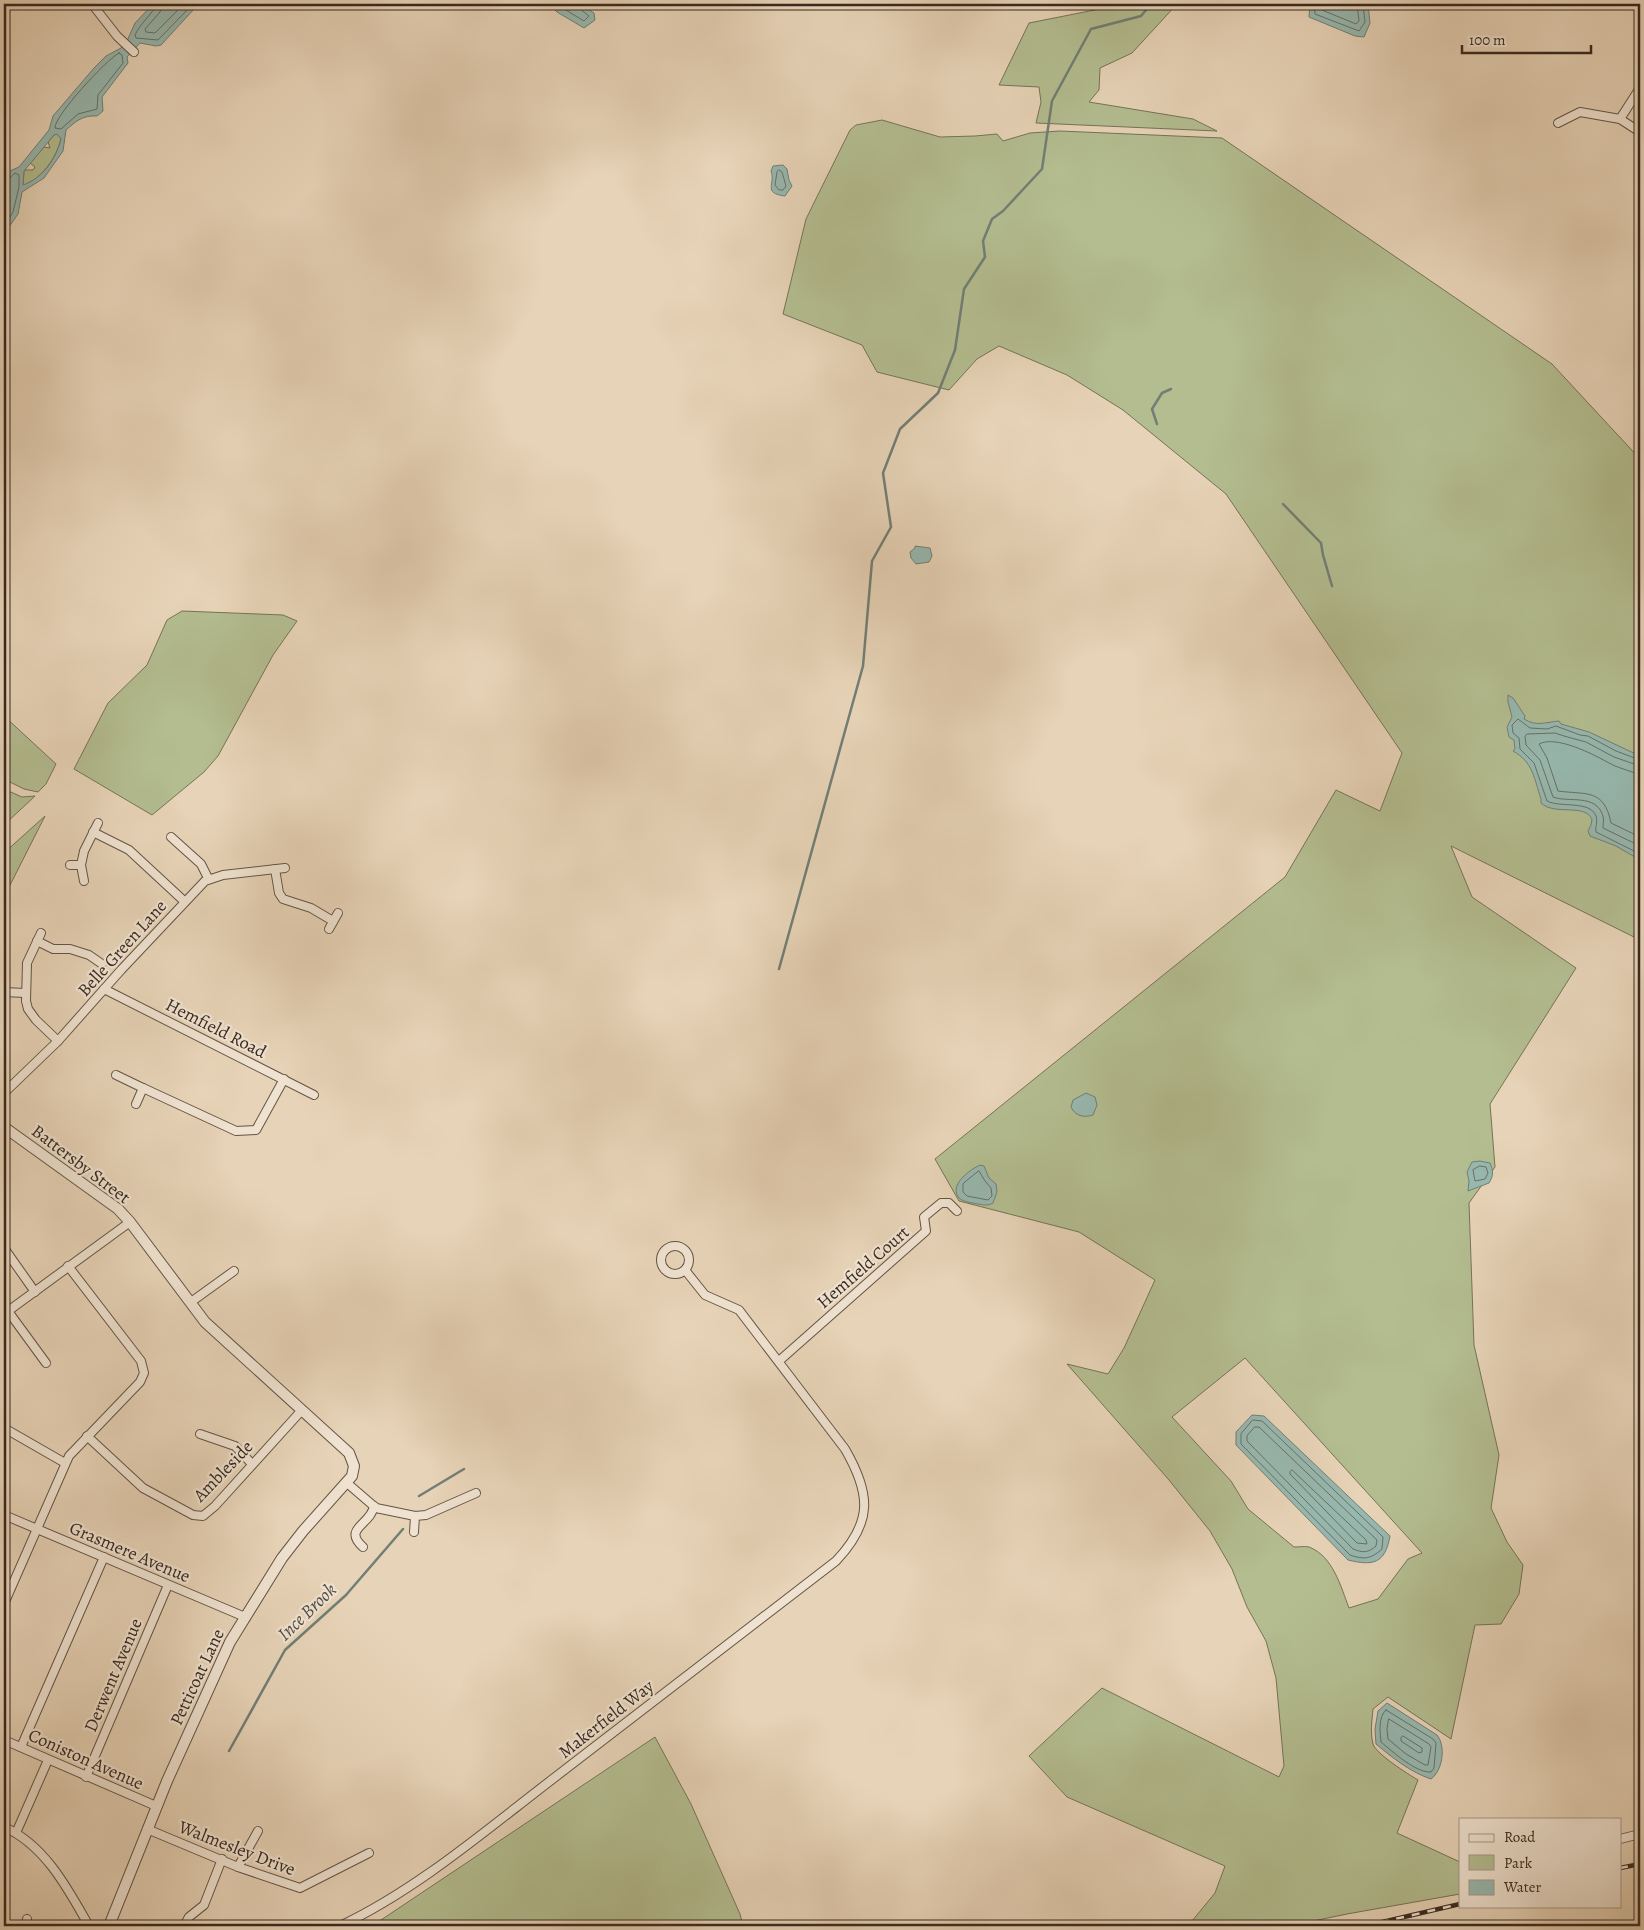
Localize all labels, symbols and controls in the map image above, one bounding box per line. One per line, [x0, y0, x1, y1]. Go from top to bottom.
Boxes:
scale bar [1462, 22, 1590, 54]
text: 100 m [1469, 30, 1506, 50]
street label: Belle Green Lane [72, 894, 172, 1002]
street label: Hemfield Road [162, 992, 271, 1064]
street label: Battersby Street [27, 1119, 135, 1209]
street label: Hemfield Court [812, 1220, 914, 1314]
street label: Ambleside [187, 1435, 258, 1508]
street label: Grasmere Avenue [66, 1516, 194, 1588]
water label: Ince Brook [272, 1577, 342, 1647]
street label: Derwent Avenue [78, 1614, 148, 1736]
street label: Petticoat Lane [164, 1625, 230, 1729]
street label: Makerfield Way [553, 1674, 659, 1764]
street label: Coniston Avenue [24, 1723, 148, 1795]
street label: Walmesley Drive [174, 1814, 299, 1881]
legend [1459, 1818, 1622, 1908]
text: Road [1504, 1827, 1536, 1847]
text: Park [1504, 1853, 1533, 1873]
text: Water [1503, 1877, 1541, 1897]

